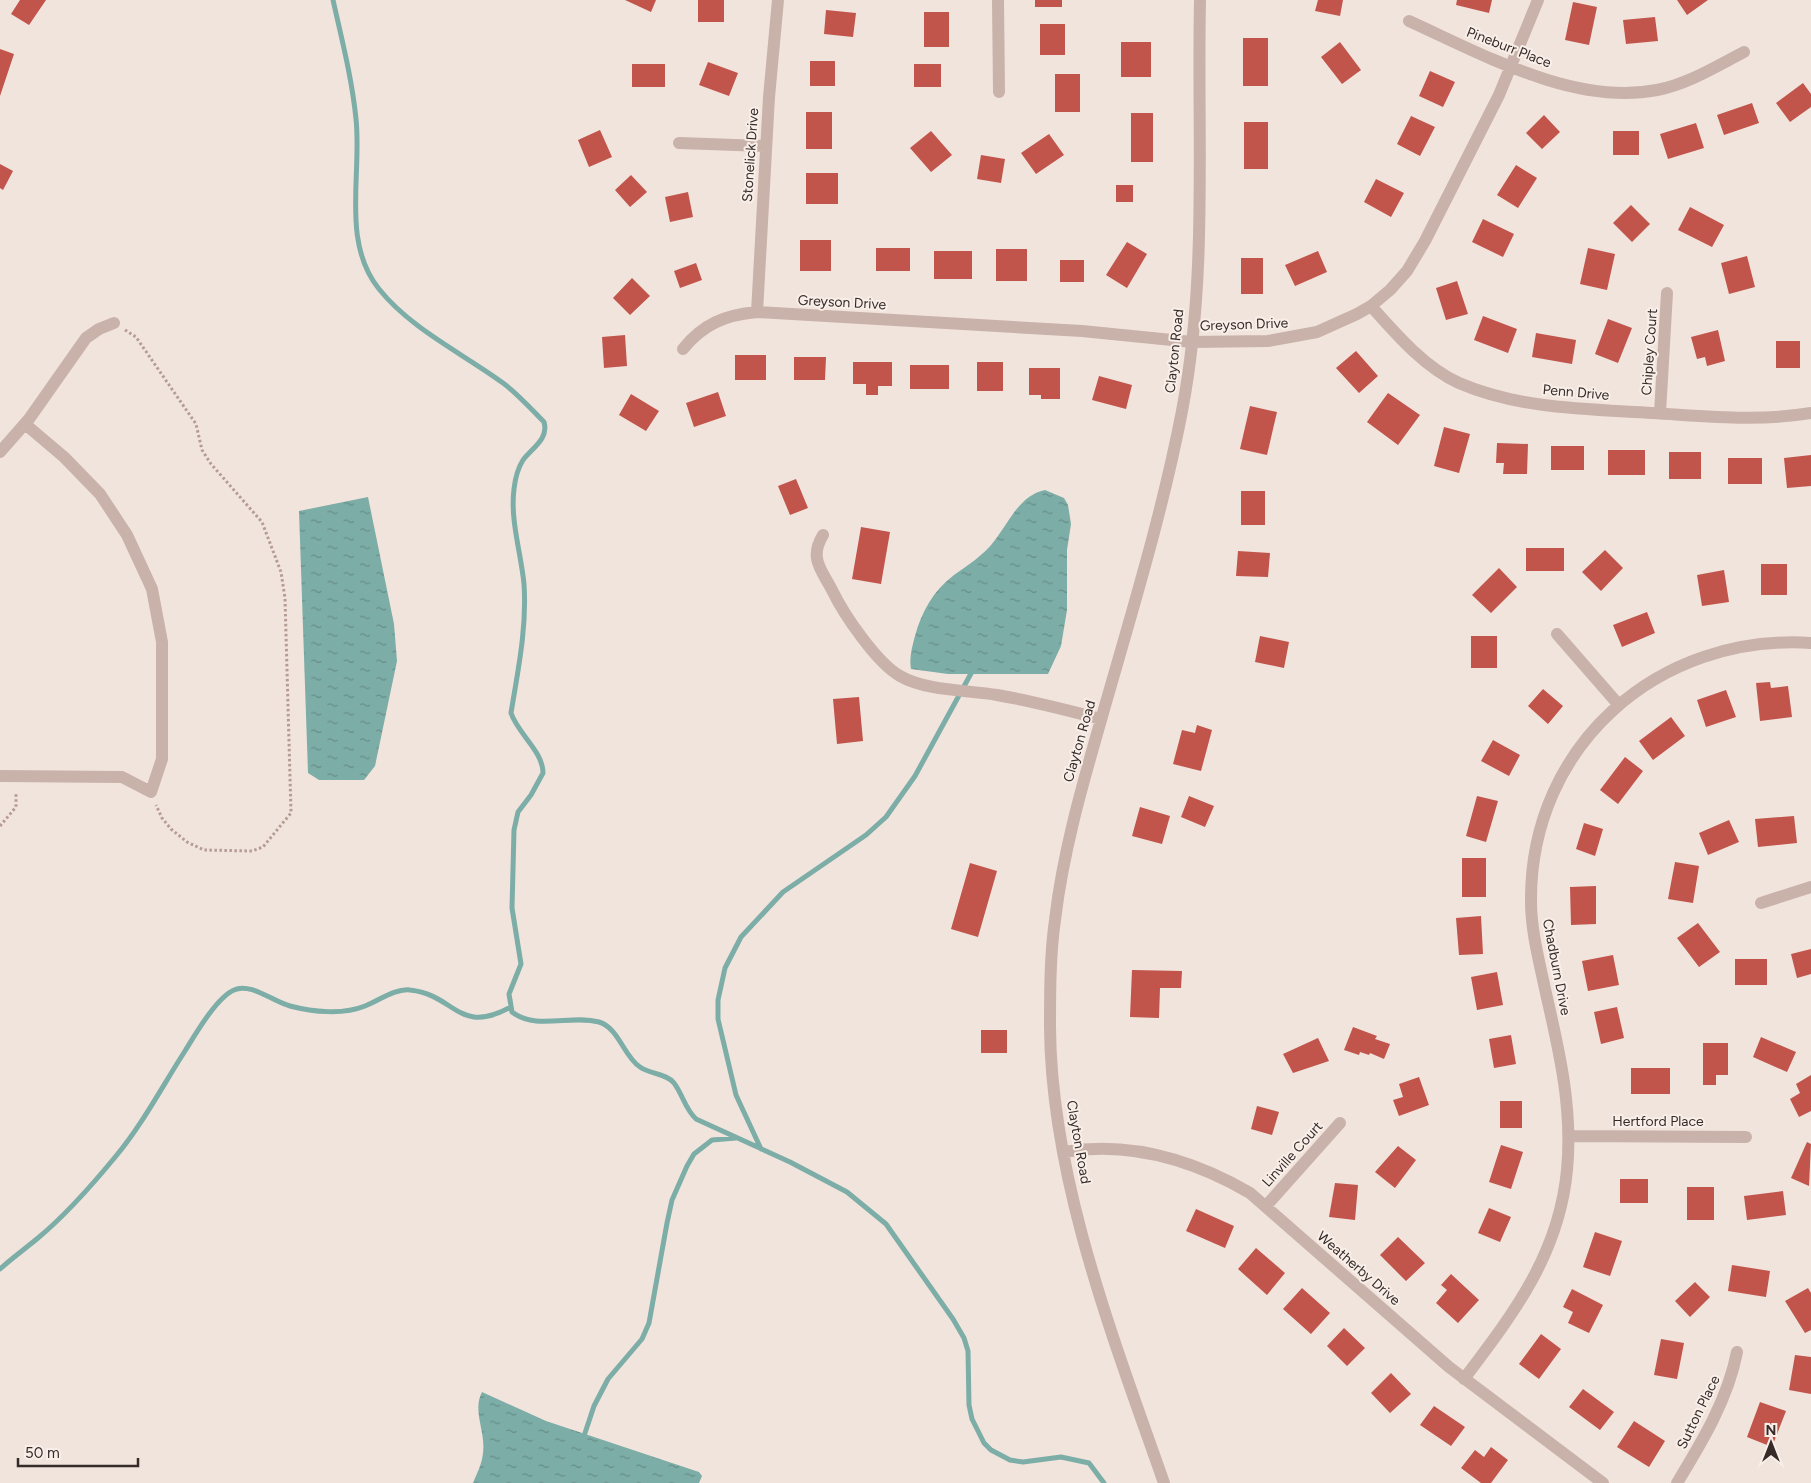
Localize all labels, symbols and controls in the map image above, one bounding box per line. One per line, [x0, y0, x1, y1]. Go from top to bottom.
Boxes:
street label: Pineburr Place [1464, 24, 1554, 72]
street label: Stonelick Drive [739, 107, 762, 202]
street label: Greyson Drive [797, 292, 887, 313]
street label: Clayton Road [1162, 308, 1187, 394]
street label: Chipley Court [1638, 308, 1661, 396]
street label: Greyson Drive [1200, 314, 1289, 335]
street label: Penn Drive [1542, 381, 1610, 404]
street label: Clayton Road [1060, 698, 1099, 784]
street label: Chadburn Drive [1539, 918, 1574, 1017]
street label: Clayton Road [1063, 1099, 1094, 1185]
street label: Hertford Place [1612, 1113, 1704, 1130]
street label: Linville Court [1259, 1118, 1326, 1191]
street label: Weatherby Drive [1314, 1228, 1404, 1309]
street label: Sutton Place [1673, 1372, 1724, 1452]
north arrow [1746, 1418, 1796, 1468]
text: N [1766, 1422, 1776, 1439]
scale bar [18, 1436, 138, 1468]
text: 50 m [25, 1444, 60, 1462]

